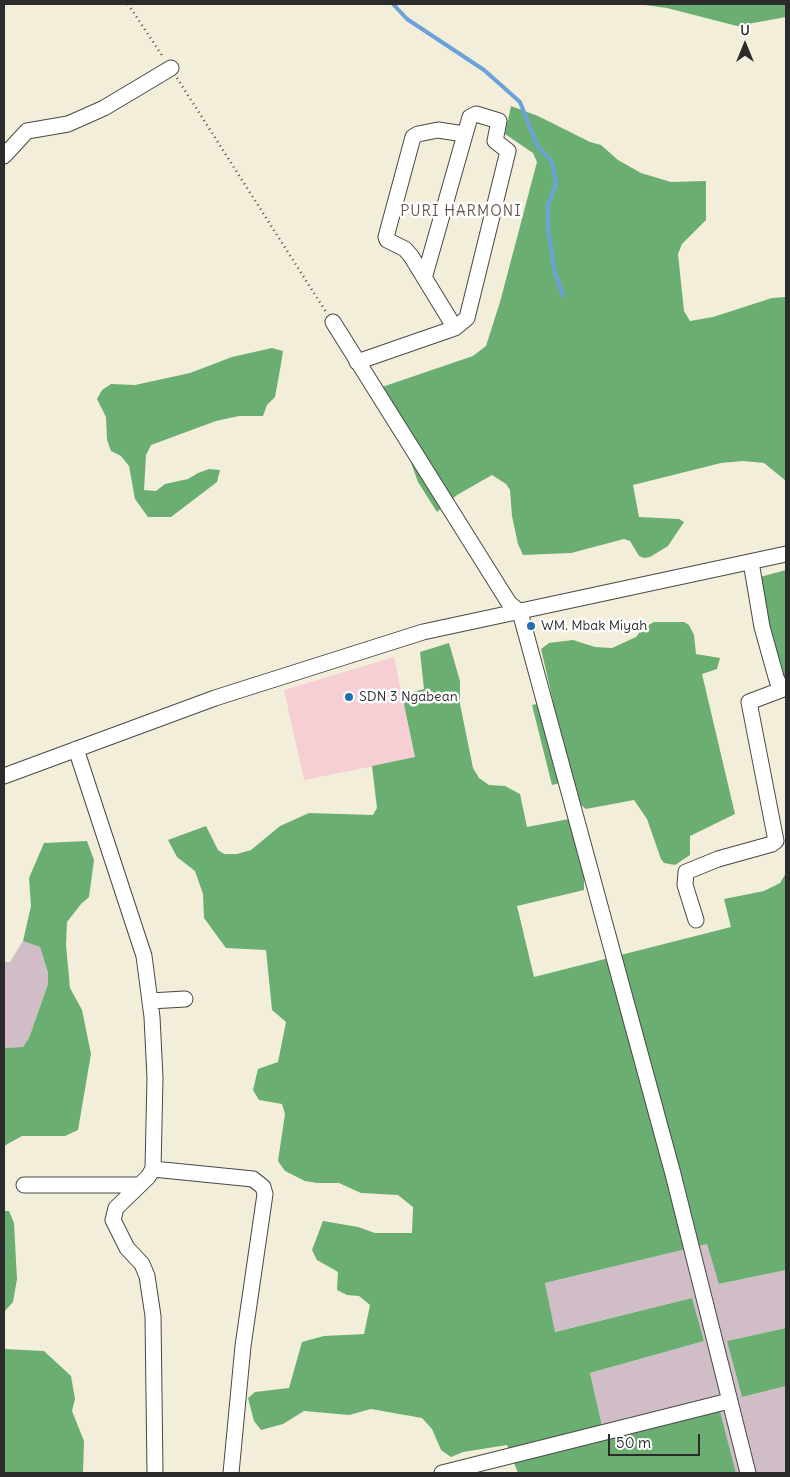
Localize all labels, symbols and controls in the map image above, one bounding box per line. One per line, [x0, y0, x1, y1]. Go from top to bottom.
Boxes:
north arrow [720, 20, 770, 70]
text: U [740, 21, 750, 39]
district label: PURI HARMONI [399, 203, 523, 221]
place label: WM. Mbak Miyah [541, 618, 647, 634]
marker: WM. Mbak Miyah [525, 620, 537, 632]
place label: SDN 3 Ngabean [359, 689, 458, 705]
marker: SDN 3 Ngabean [343, 691, 355, 703]
scale bar [610, 1424, 702, 1456]
text: 50 m [616, 1433, 651, 1452]

